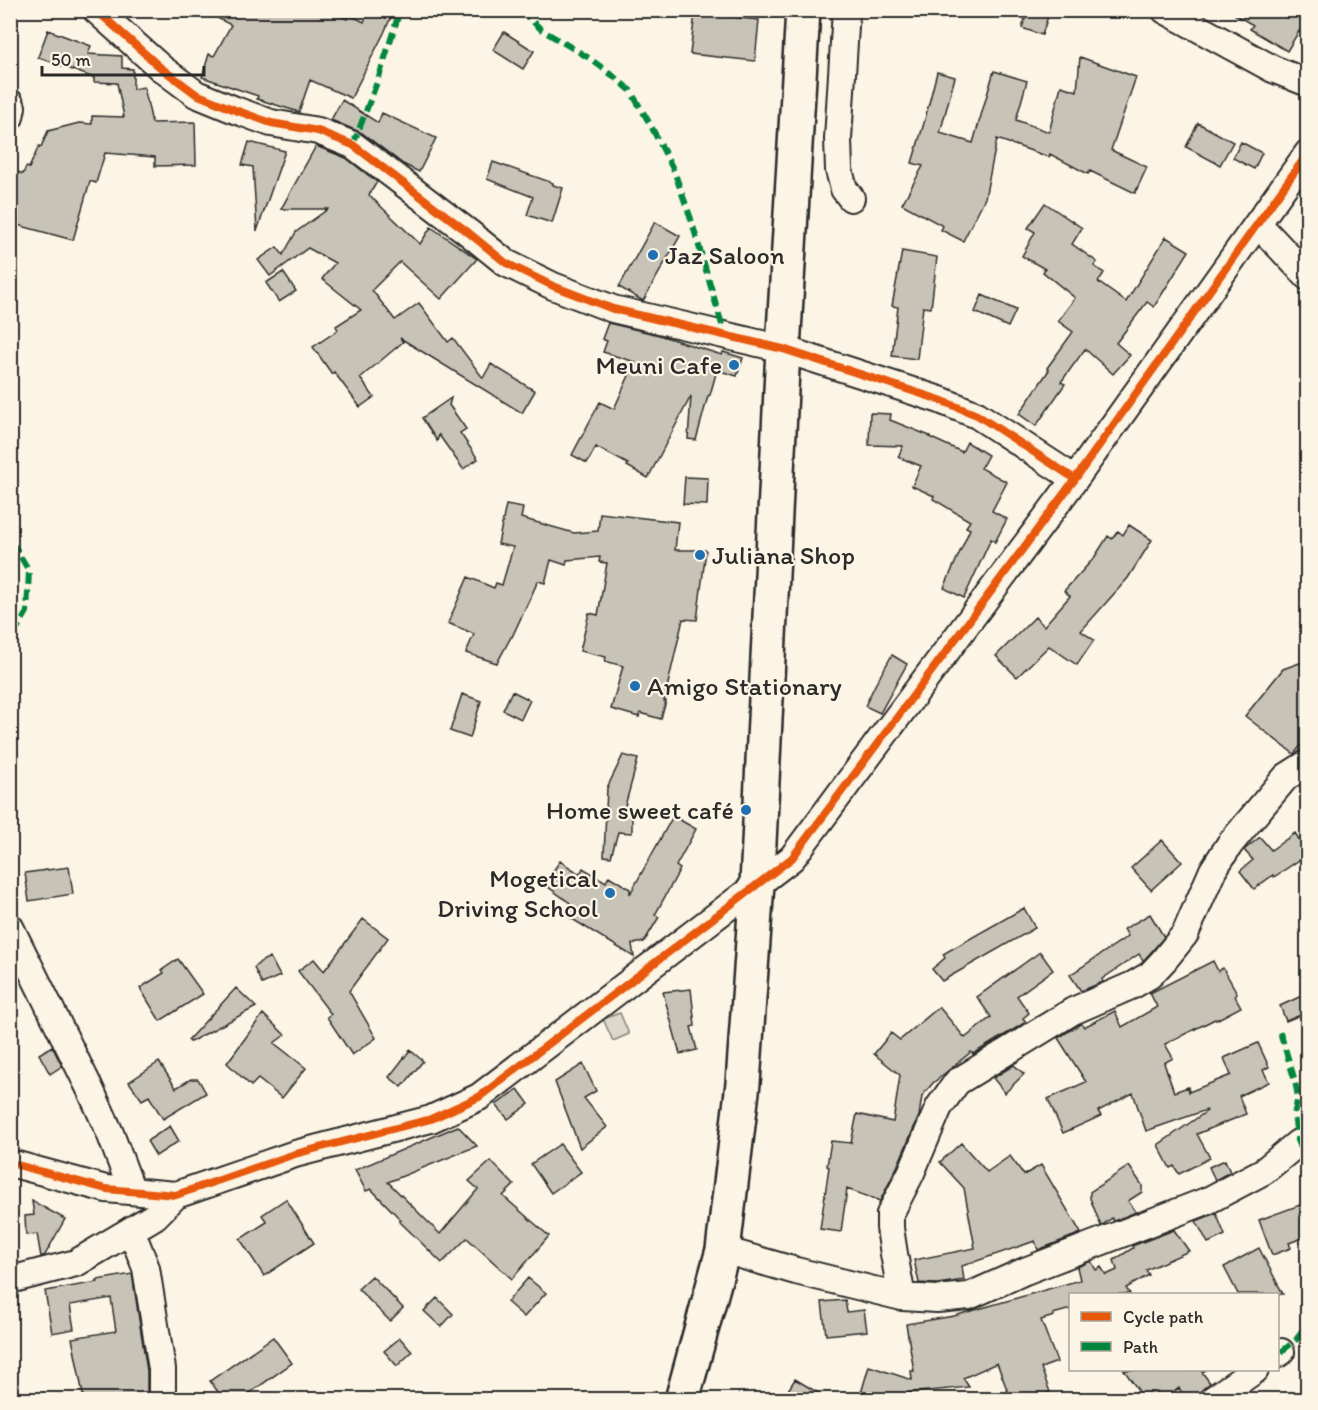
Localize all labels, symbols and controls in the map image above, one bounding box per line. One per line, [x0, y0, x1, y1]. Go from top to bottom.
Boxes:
scale bar [42, 39, 204, 77]
text: 50 m [51, 49, 91, 71]
place label: Jaz Saloon [665, 239, 785, 271]
marker: Jaz Saloon [646, 248, 660, 262]
place label: Meuni Cafe [595, 349, 722, 381]
marker: Meuni Cafe [727, 358, 741, 372]
place label: Juliana Shop [712, 539, 855, 571]
marker: Juliana Shop [693, 548, 707, 562]
place label: Amigo Stationary [647, 670, 842, 702]
marker: Amigo Stationary [628, 679, 642, 693]
place label: Home sweet café [546, 794, 734, 826]
marker: Home sweet café [739, 803, 753, 817]
place label: Mogetical Driving School [437, 862, 598, 924]
marker: Mogetical Driving School [603, 886, 617, 900]
legend [1069, 1293, 1279, 1371]
text: Cycle path [1123, 1306, 1204, 1328]
text: Path [1123, 1336, 1158, 1358]

